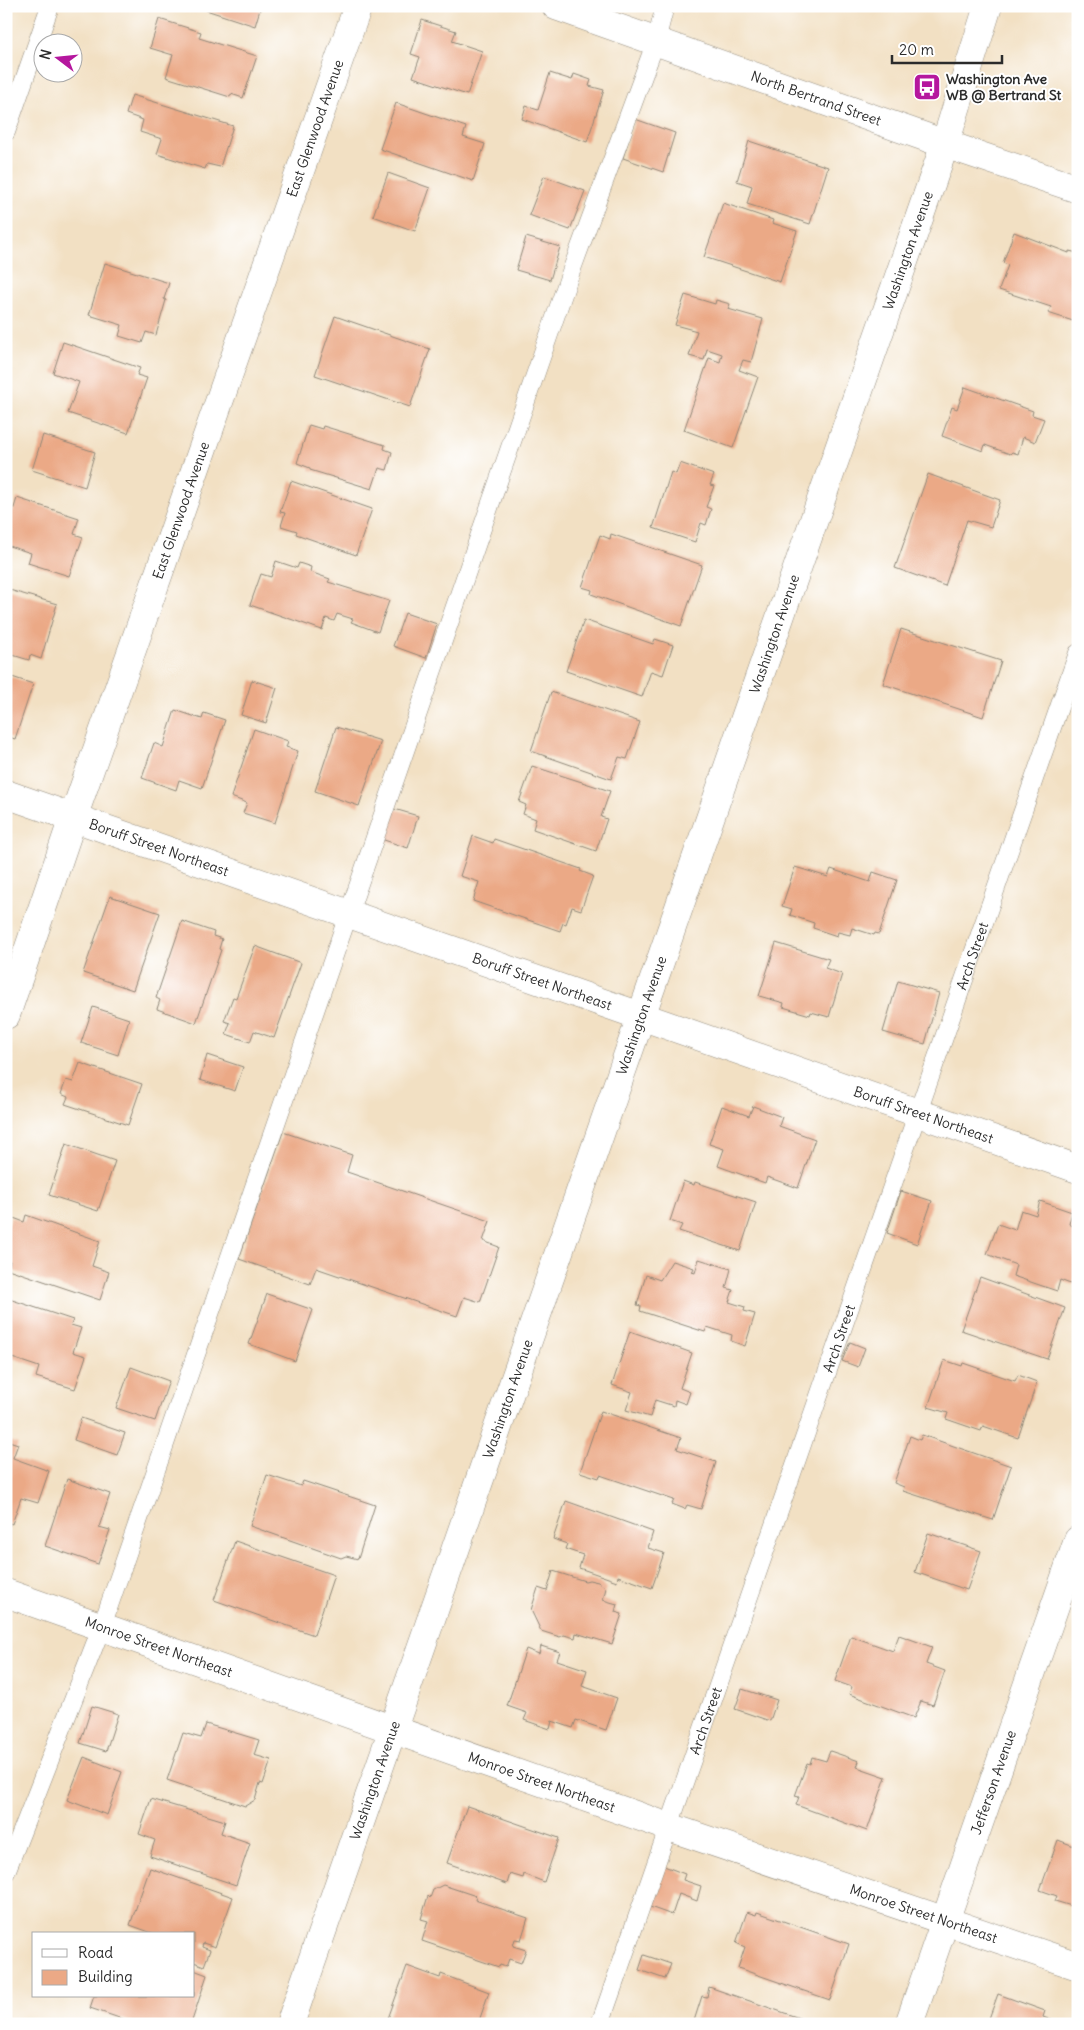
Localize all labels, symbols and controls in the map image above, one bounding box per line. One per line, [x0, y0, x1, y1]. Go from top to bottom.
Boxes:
north arrow [32, 32, 82, 82]
scale bar [892, 32, 1002, 64]
text: 20 m [899, 40, 934, 59]
text: N [36, 47, 55, 62]
street label: East Glenwood Avenue [283, 57, 347, 200]
street label: North Bertrand Street [749, 67, 884, 130]
place label: Washington Ave WB @ Bertrand St [946, 70, 1062, 104]
bus stop icon: Washington Ave WB @ Bertrand St [912, 72, 942, 102]
street label: Washington Avenue [879, 189, 937, 312]
street label: East Glenwood Avenue [149, 439, 213, 582]
street label: Washington Avenue [745, 572, 803, 696]
street label: Boruff Street Northeast [87, 815, 231, 880]
street label: Arch Street [952, 920, 993, 992]
street label: Boruff Street Northeast [470, 949, 615, 1014]
street label: Washington Avenue [612, 954, 670, 1077]
street label: Boruff Street Northeast [851, 1082, 996, 1148]
street label: Arch Street [819, 1302, 859, 1375]
street label: Washington Avenue [479, 1337, 537, 1461]
street label: Monroe Street Northeast [83, 1613, 235, 1681]
street label: Arch Street [686, 1684, 726, 1757]
street label: Washington Avenue [346, 1718, 404, 1842]
street label: Jefferson Avenue [967, 1728, 1020, 1837]
street label: Monroe Street Northeast [466, 1748, 618, 1816]
street label: Monroe Street Northeast [847, 1880, 1000, 1947]
legend [32, 1932, 195, 1998]
text: Road [78, 1943, 113, 1962]
text: Building [78, 1967, 133, 1986]

